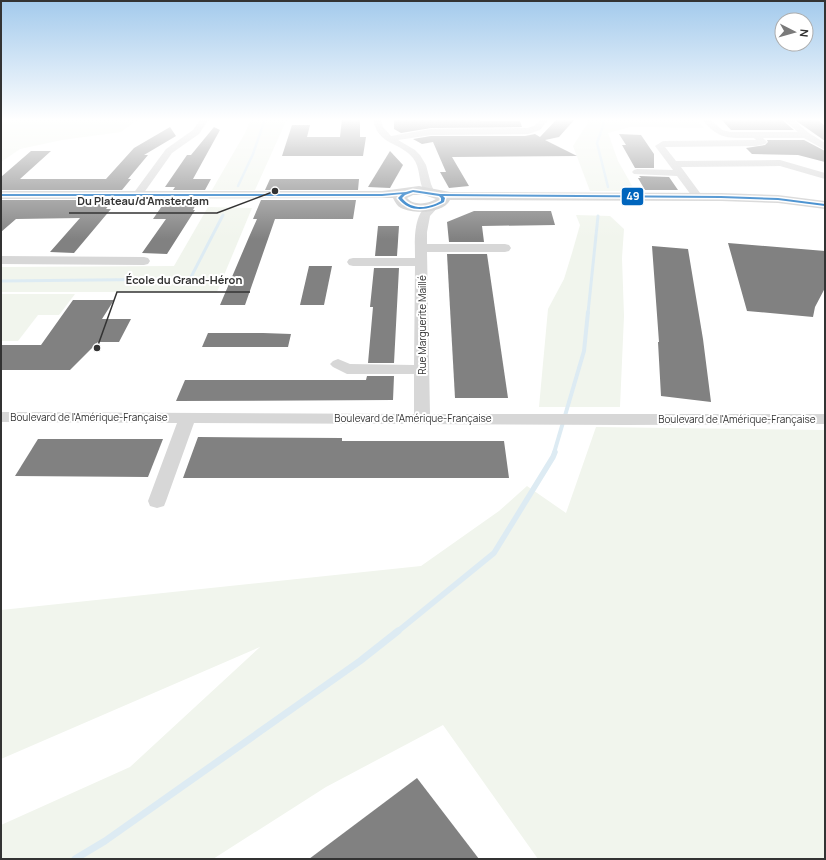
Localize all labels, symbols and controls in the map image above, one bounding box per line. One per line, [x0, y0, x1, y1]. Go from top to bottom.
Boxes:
north arrow [774, 12, 814, 52]
text: N [797, 28, 812, 38]
line badge: 49 [621, 187, 644, 206]
text: 49 [626, 188, 640, 203]
callout: Du Plateau/d'Amsterdam [69, 190, 217, 213]
text: Du Plateau/d'Amsterdam [77, 193, 209, 208]
callout: École du Grand-Héron [117, 269, 250, 292]
text: École du Grand-Héron [126, 272, 242, 287]
street label: Rue Marguerite Maillé [415, 275, 429, 375]
street label: Boulevard de l'Amérique-Française [10, 410, 168, 424]
street label: Boulevard de l'Amérique-Française [334, 411, 492, 425]
street label: Boulevard de l'Amérique-Française [658, 412, 816, 426]

